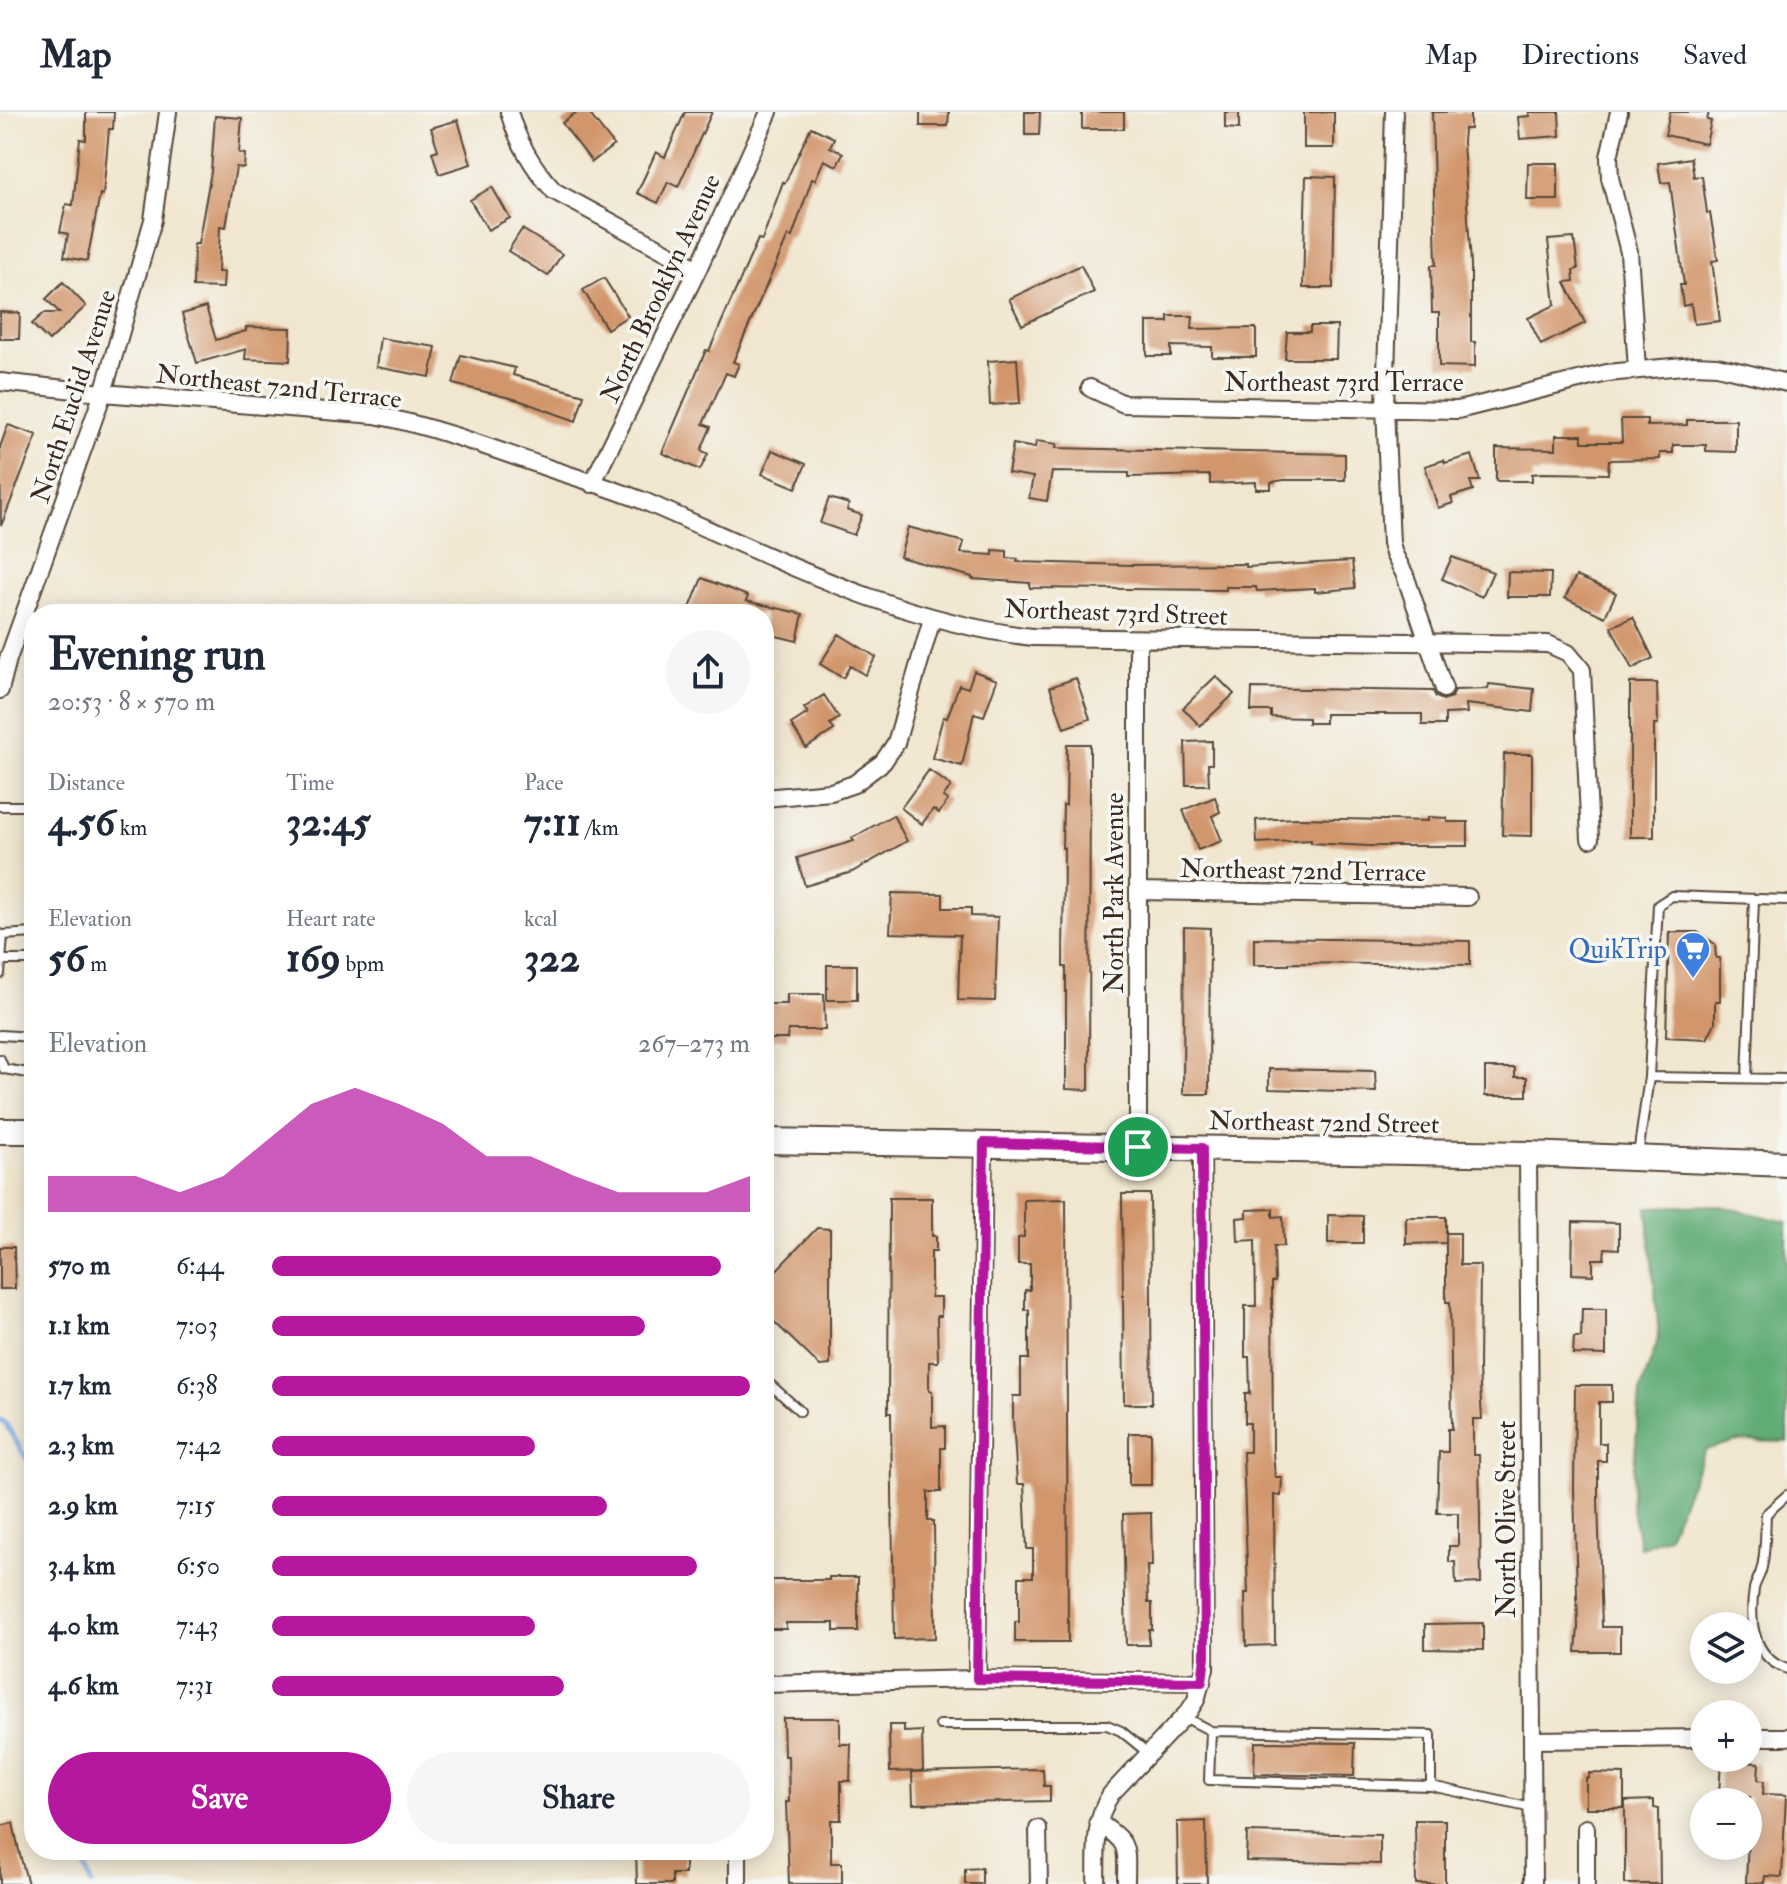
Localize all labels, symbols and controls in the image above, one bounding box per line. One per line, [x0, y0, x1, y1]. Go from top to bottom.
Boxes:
text: Map [40, 31, 111, 79]
text: Map [1425, 38, 1478, 73]
text: Directions [1522, 38, 1639, 73]
text: Saved [1683, 38, 1747, 73]
street label: North Brooklyn Avenue [594, 169, 728, 408]
street label: North Euclid Avenue [24, 286, 124, 507]
street label: Northeast 72nd Terrace [155, 358, 403, 416]
street label: Northeast 73rd Terrace [1224, 367, 1464, 399]
street label: Northeast 73rd Street [1004, 593, 1228, 633]
text: Evening run [48, 628, 266, 683]
button: share [666, 630, 750, 714]
text: 20:53 · 8 × 570 m [48, 686, 215, 718]
text: Distance [48, 769, 125, 797]
text: Time [286, 769, 334, 797]
text: Pace [524, 769, 563, 797]
street label: North Park Avenue [1099, 793, 1131, 993]
text: 4.56 [48, 797, 115, 848]
text: 32:45 [286, 797, 371, 848]
text: 7:11 [524, 797, 581, 848]
text: km [115, 814, 147, 842]
text: /km [581, 814, 619, 842]
street label: Northeast 72nd Terrace [1180, 853, 1427, 889]
text: Elevation [48, 905, 132, 933]
text: Heart rate [286, 905, 376, 933]
text: kcal [524, 905, 558, 933]
supermarket icon: QuikTrip [1674, 930, 1712, 980]
text: 56 [48, 933, 86, 984]
text: 169 [286, 933, 341, 984]
text: 322 [524, 933, 580, 984]
place label: QuikTrip [1569, 934, 1667, 967]
text: m [86, 950, 107, 978]
text: bpm [341, 950, 384, 978]
text: Elevation [48, 1028, 147, 1060]
text: 267–273 m [638, 1028, 750, 1060]
street label: Northeast 72nd Street [1208, 1105, 1440, 1141]
pin [1104, 1113, 1172, 1181]
icon: arrive [1116, 1125, 1160, 1169]
text: 570 m [48, 1250, 110, 1282]
text: 6:44 [176, 1250, 224, 1282]
text: 1.1 km [48, 1310, 110, 1342]
text: 7:03 [176, 1310, 218, 1342]
text: 1.7 km [48, 1370, 111, 1402]
text: 6:38 [176, 1370, 218, 1402]
street label: North Olive Street [1491, 1421, 1523, 1617]
text: 2.3 km [48, 1430, 114, 1462]
text: 7:42 [176, 1430, 222, 1462]
text: 2.9 km [48, 1490, 118, 1522]
text: 7:15 [176, 1490, 215, 1522]
text: 3.4 km [48, 1550, 115, 1582]
text: 6:50 [176, 1550, 220, 1582]
text: 4.0 km [48, 1610, 119, 1642]
text: 7:43 [176, 1610, 218, 1642]
map controls [1690, 1612, 1762, 1860]
button: layers [1690, 1612, 1762, 1684]
text: 4.6 km [48, 1670, 119, 1702]
text: 7:31 [176, 1670, 214, 1702]
button: + [1690, 1700, 1762, 1772]
button: Save [48, 1752, 391, 1844]
button: Share [407, 1752, 750, 1844]
button: − [1690, 1788, 1762, 1860]

